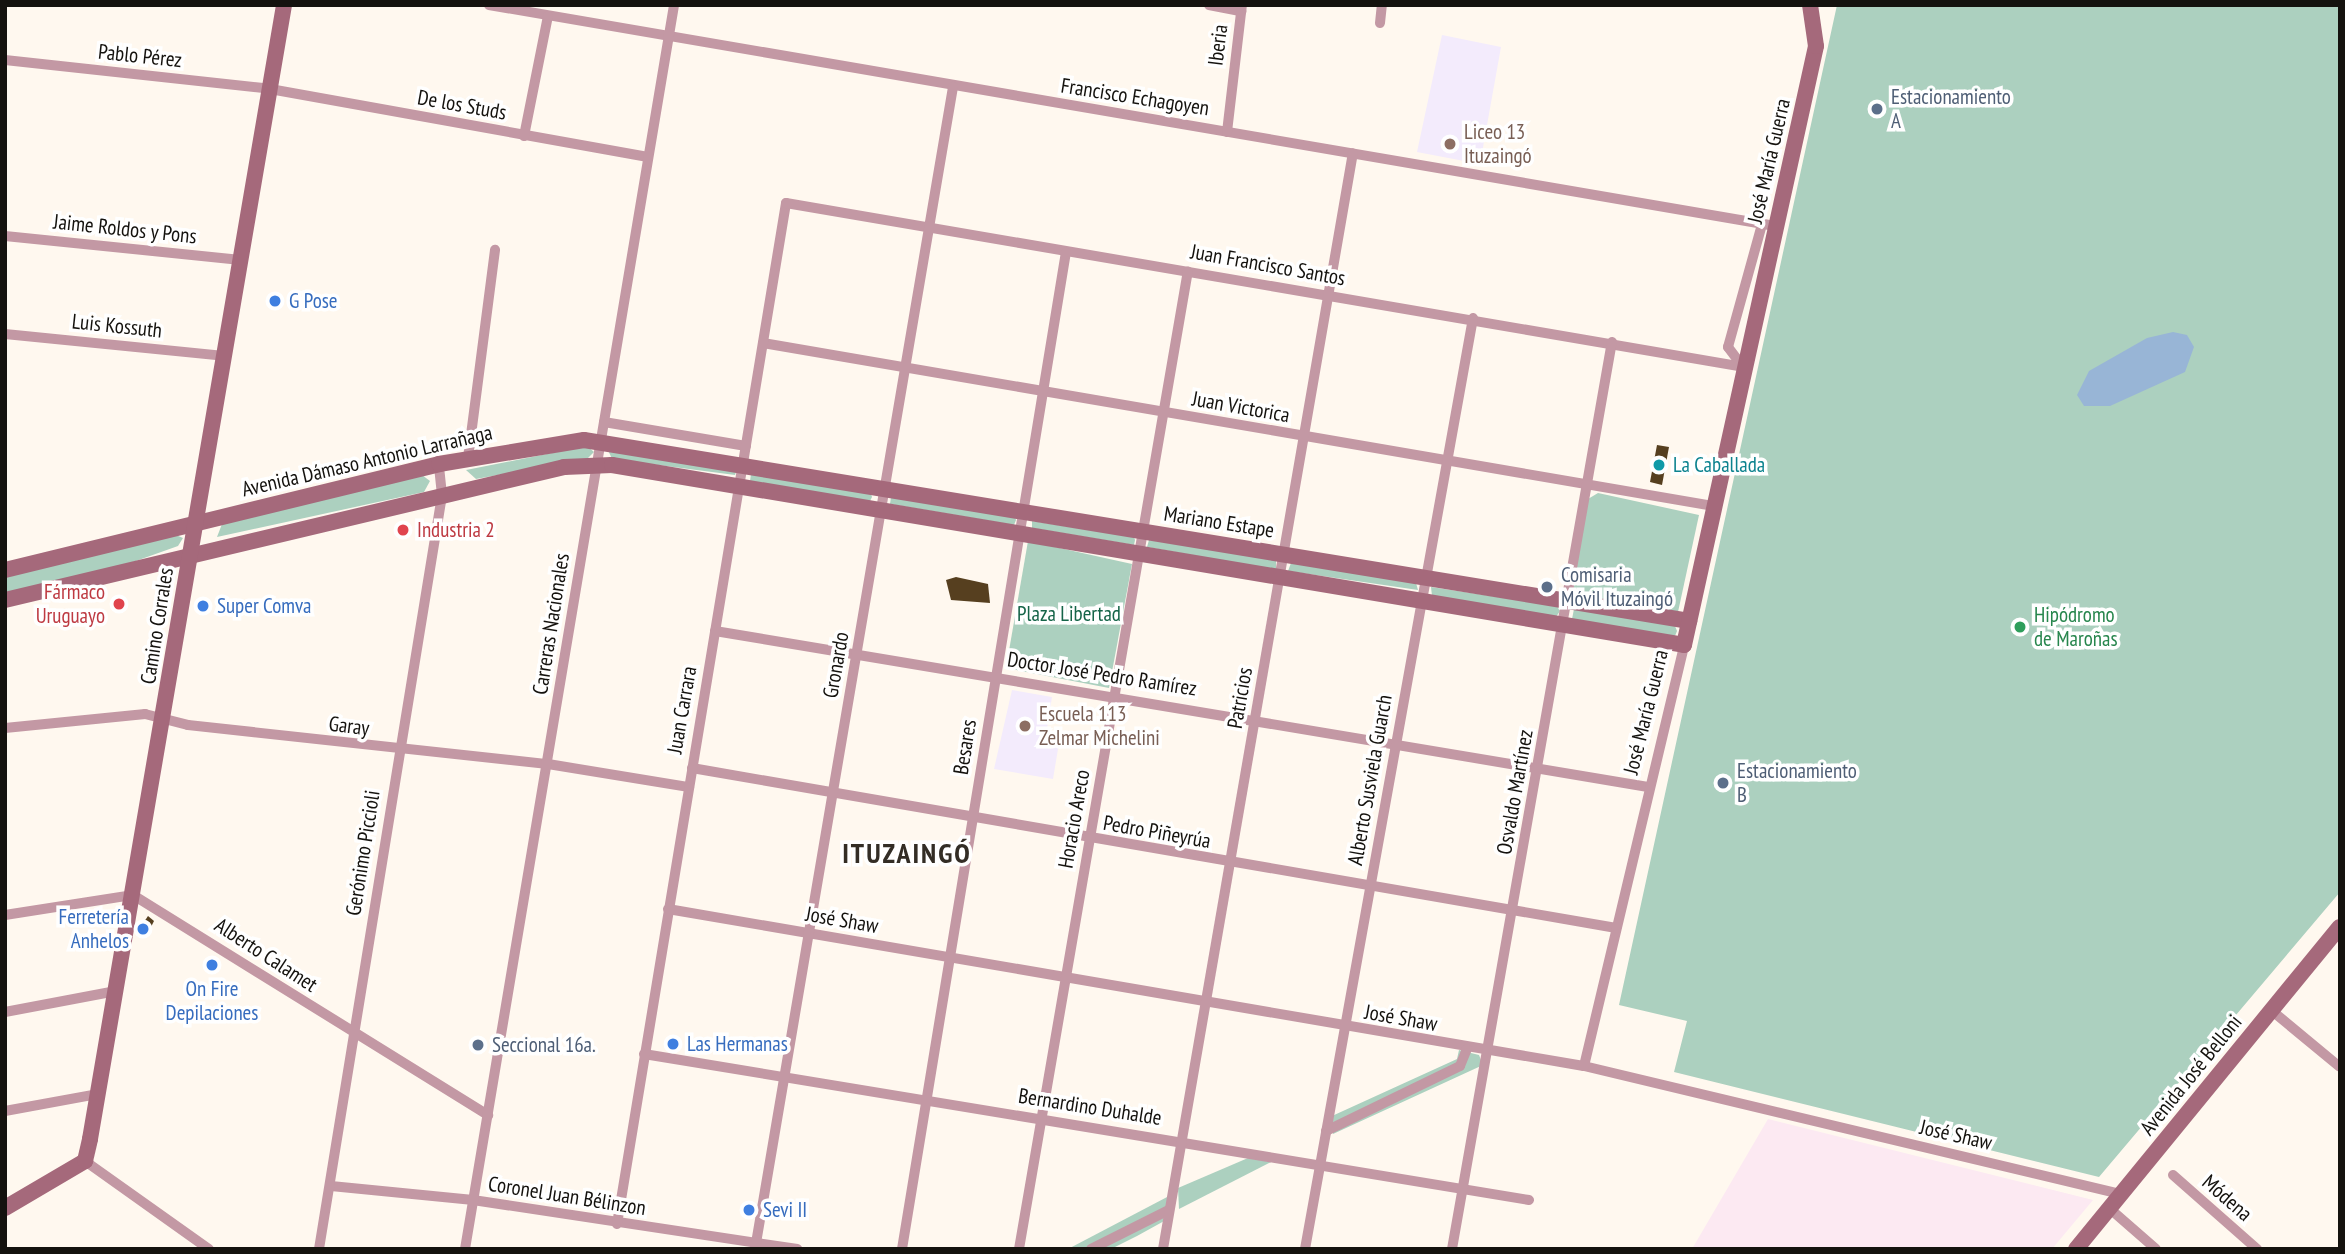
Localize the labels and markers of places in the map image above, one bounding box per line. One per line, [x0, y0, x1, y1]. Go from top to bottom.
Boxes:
place label: Estacionamiento A [1891, 84, 2011, 134]
marker: Estacionamiento A [1869, 101, 1885, 117]
place label: Liceo 13 Ituzaingó [1464, 119, 1532, 169]
marker: Liceo 13 Ituzaingó [1442, 136, 1458, 152]
place label: G Pose [289, 288, 337, 314]
marker: G Pose [267, 293, 283, 309]
place label: La Caballada [1673, 452, 1765, 478]
marker: La Caballada [1651, 457, 1667, 473]
place label: Industria 2 [417, 517, 495, 543]
marker: Industria 2 [395, 522, 411, 538]
place label: Comisaria Móvil Ituzaingó [1561, 562, 1673, 612]
place label: Fármaco Uruguayo [36, 579, 105, 629]
marker: Comisaria Móvil Ituzaingó [1539, 579, 1555, 595]
place label: Super Comva [217, 593, 311, 619]
marker: Fármaco Uruguayo [111, 596, 127, 612]
marker: Super Comva [195, 598, 211, 614]
place label: Hipódromo de Maroñas [2034, 602, 2118, 652]
marker: Hipódromo de Maroñas [2012, 619, 2028, 635]
place label: Escuela 113 Zelmar Michelini [1039, 701, 1160, 751]
marker: Escuela 113 Zelmar Michelini [1017, 718, 1033, 734]
place label: Estacionamiento B [1737, 758, 1857, 808]
marker: Estacionamiento B [1715, 775, 1731, 791]
place label: Ferretería Anhelos [58, 904, 129, 954]
marker: Ferretería Anhelos [135, 921, 151, 937]
marker: On Fire Depilaciones [204, 957, 220, 973]
place label: On Fire Depilaciones [166, 976, 258, 1026]
place label: Las Hermanas [687, 1031, 788, 1057]
place label: Seccional 16a. [492, 1032, 596, 1058]
marker: Las Hermanas [665, 1036, 681, 1052]
marker: Seccional 16a. [470, 1037, 486, 1053]
place label: Sevi II [763, 1197, 807, 1223]
marker: Sevi II [741, 1202, 757, 1218]

